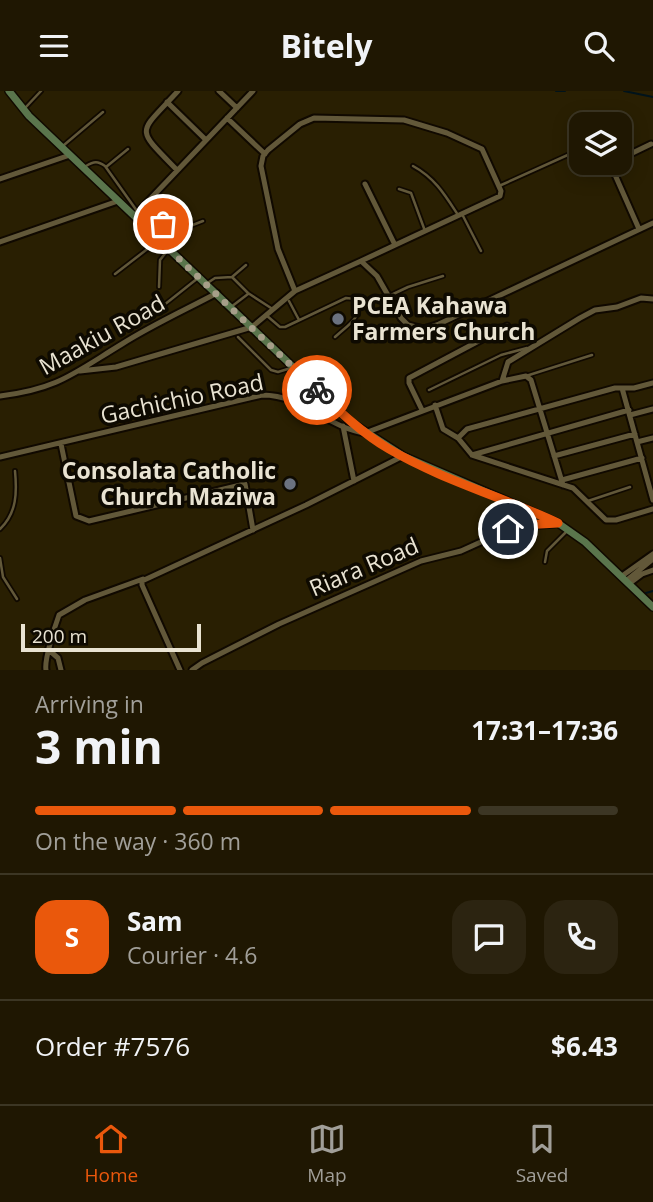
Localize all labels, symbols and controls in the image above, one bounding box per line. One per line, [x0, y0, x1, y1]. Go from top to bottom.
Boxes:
text: Bitely [280, 24, 373, 67]
icon: menu [35, 27, 73, 65]
icon: search [580, 27, 618, 65]
map controls [569, 112, 632, 175]
button: layers [569, 112, 632, 175]
pin [133, 194, 193, 254]
icon: bag [144, 205, 182, 243]
street label: Maakiu Road [33, 286, 170, 382]
place label: PCEA Kahawa Farmers Church [352, 289, 535, 347]
marker: PCEA Kahawa Farmers Church [330, 311, 346, 327]
courier [282, 355, 352, 425]
street label: Gachichio Road [97, 365, 266, 431]
icon: bike [298, 371, 336, 409]
place label: Consolata Catholic Church Maziwa [62, 454, 276, 512]
marker: Consolata Catholic Church Maziwa [282, 476, 298, 492]
pin [478, 499, 538, 559]
icon: home [489, 510, 527, 548]
street label: Riara Road [304, 529, 423, 603]
scale bar [21, 621, 201, 653]
text: 200 m [32, 623, 87, 649]
text: Arriving in [35, 688, 144, 720]
text: 17:31–17:36 [471, 712, 618, 748]
text: 3 min [35, 715, 163, 777]
text: On the way · 360 m [35, 825, 241, 857]
button: chat [452, 900, 526, 974]
button: phone [544, 900, 618, 974]
text: Sam [127, 903, 183, 939]
text: S [65, 919, 79, 955]
text: Courier · 4.6 [127, 939, 257, 971]
text: Order #7576 [35, 1028, 190, 1064]
text: $6.43 [551, 1028, 618, 1064]
tab: Home [85, 1120, 138, 1188]
tab: Map [307, 1120, 347, 1188]
tab: Saved [516, 1120, 568, 1188]

